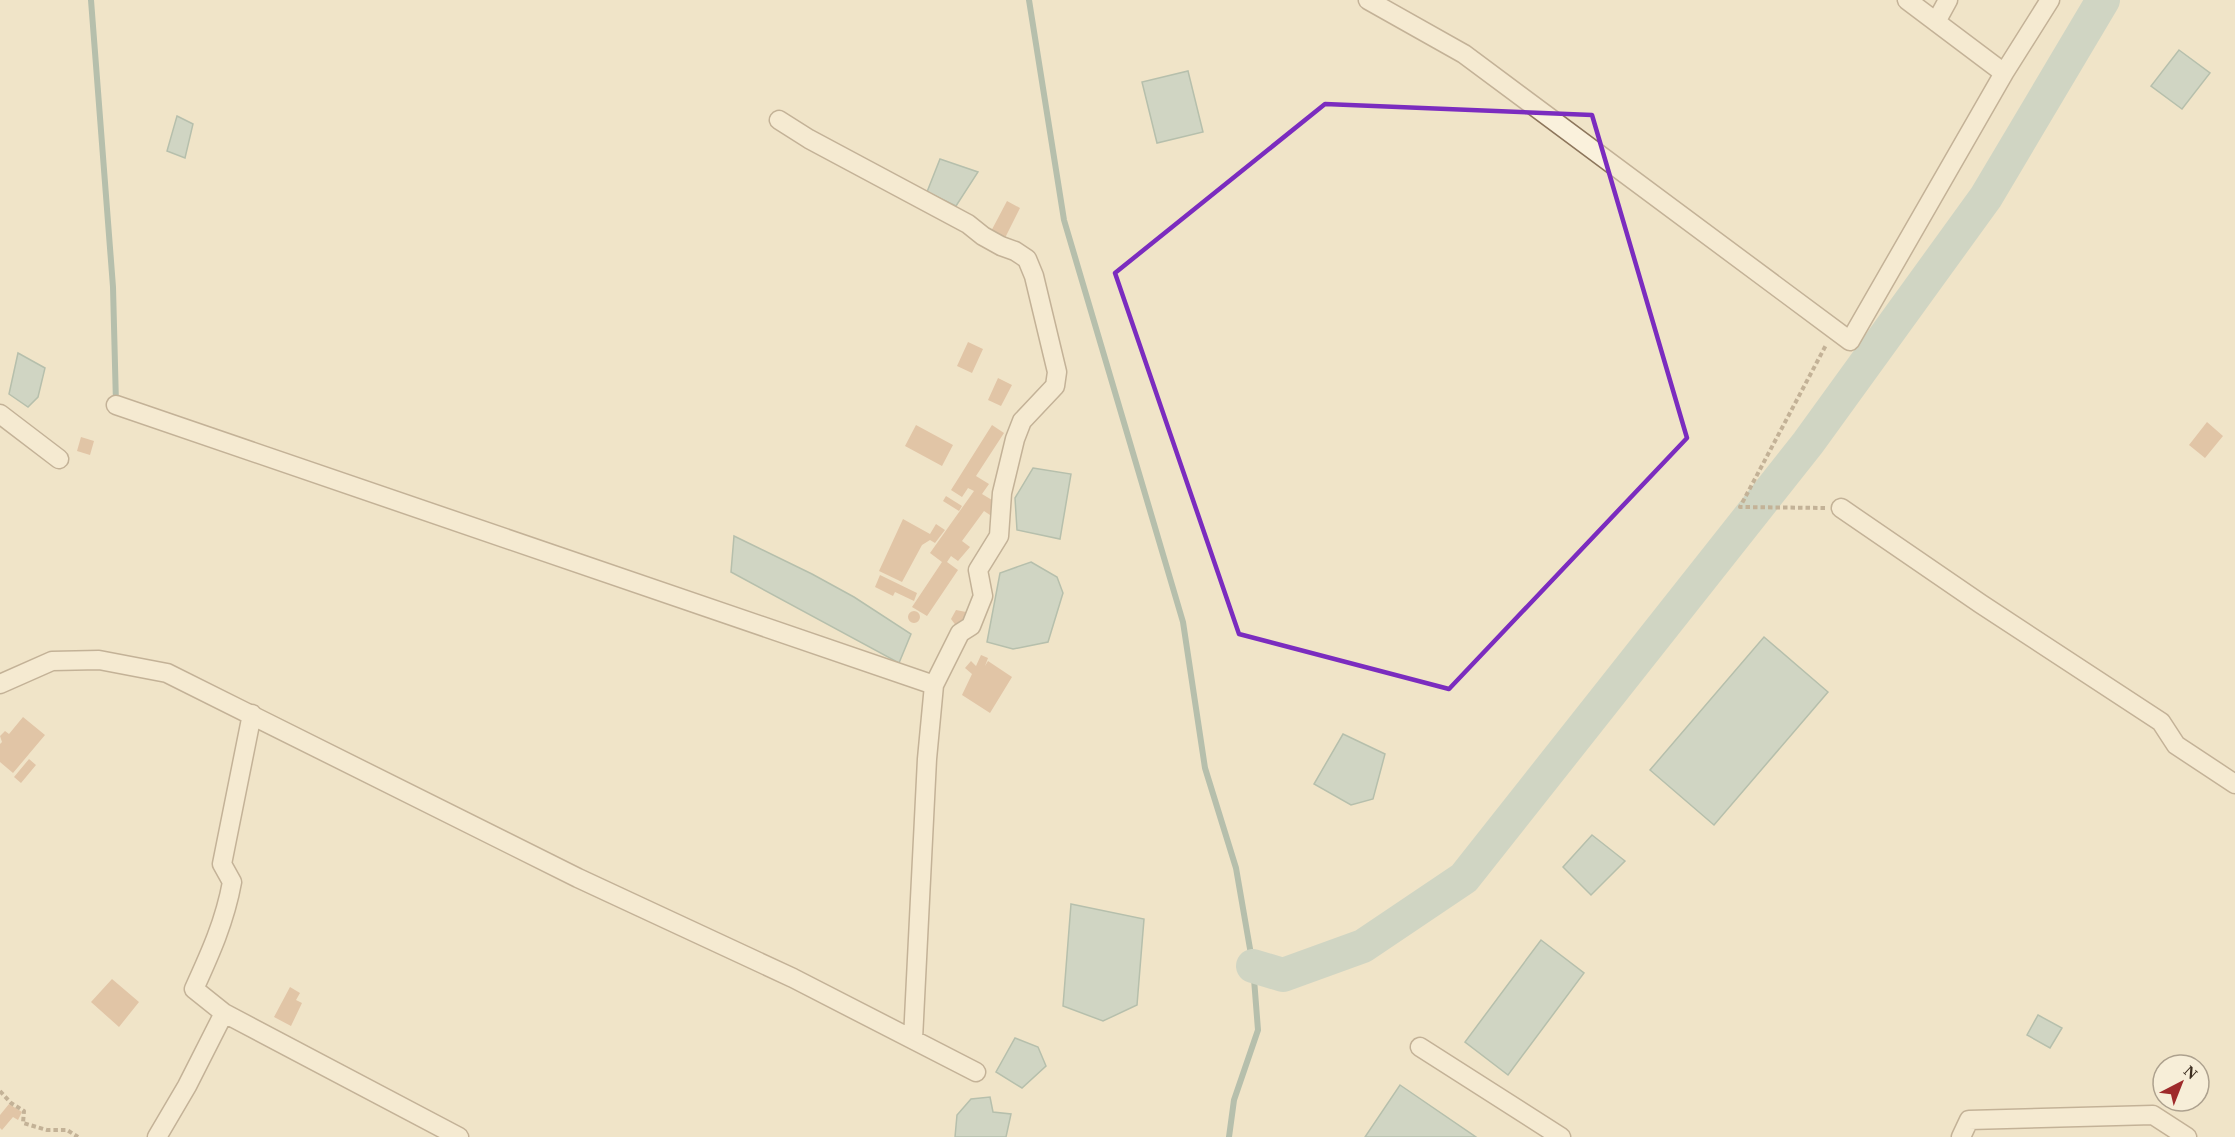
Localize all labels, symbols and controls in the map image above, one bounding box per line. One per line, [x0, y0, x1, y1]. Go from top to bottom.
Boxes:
north arrow [2151, 1053, 2211, 1113]
text: N [2181, 1062, 2201, 1083]

